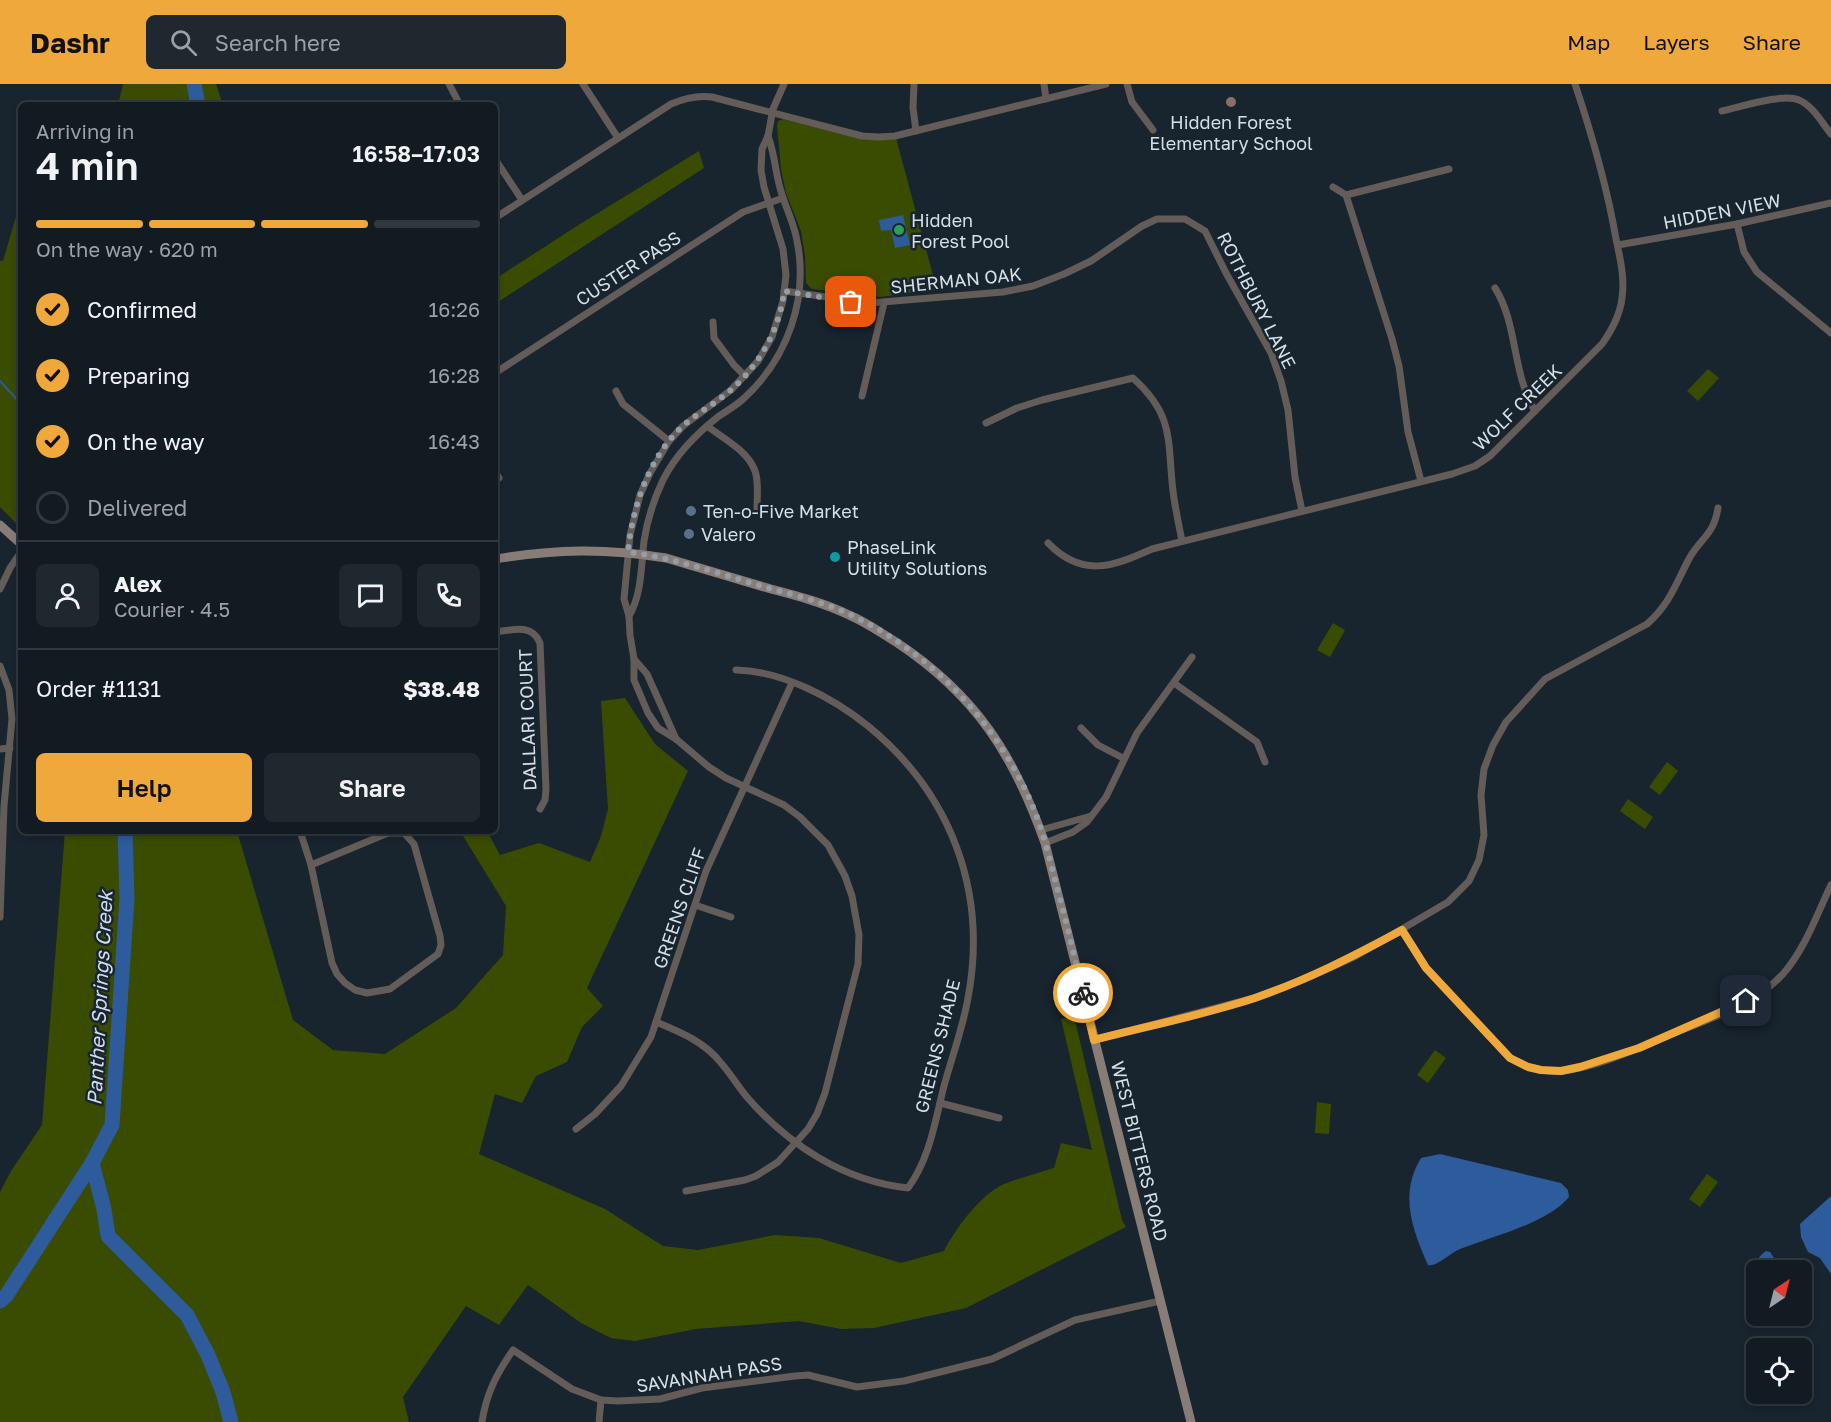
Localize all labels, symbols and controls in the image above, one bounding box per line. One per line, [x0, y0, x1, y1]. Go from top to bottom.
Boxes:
search box [146, 15, 566, 69]
text: Dashr [30, 26, 110, 59]
icon: search [167, 26, 200, 59]
text: Search here [215, 29, 341, 56]
text: Map [1567, 29, 1610, 55]
text: Layers [1643, 29, 1710, 55]
text: Share [1743, 29, 1801, 55]
marker: Hidden Forest Elementary School [1224, 95, 1238, 109]
place label: Hidden Forest Elementary School [1149, 111, 1313, 154]
text: Arriving in [36, 119, 134, 143]
text: 16:58–17:03 [353, 140, 480, 167]
text: 4 min [36, 142, 139, 189]
street label: HIDDEN VIEW [1661, 189, 1783, 233]
place label: Hidden Forest Pool [911, 209, 1010, 252]
marker: Hidden Forest Pool [892, 223, 906, 237]
street label: CUSTER PASS [571, 226, 685, 310]
street label: ROTHBURY LANE [1213, 228, 1301, 372]
text: On the way · 620 m [36, 237, 218, 261]
street label: SHERMAN OAK [889, 262, 1023, 298]
pin [825, 276, 876, 327]
icon: bag [834, 285, 867, 318]
icon: check [36, 293, 69, 326]
text: Confirmed [87, 296, 197, 323]
text: 16:26 [429, 297, 480, 321]
icon: check [36, 359, 69, 392]
street label: WOLF CREEK [1468, 359, 1566, 455]
text: Preparing [87, 362, 190, 389]
text: 16:28 [428, 363, 480, 387]
icon: check [36, 425, 69, 458]
text: On the way [87, 428, 205, 455]
text: 16:43 [428, 429, 480, 453]
text: Delivered [87, 494, 187, 521]
place label: Ten-o-Five Market [703, 500, 859, 522]
marker: Ten-o-Five Market [684, 504, 698, 518]
place label: Valero [701, 523, 756, 545]
marker: Valero [682, 527, 696, 541]
place label: PhaseLink Utility Solutions [847, 536, 987, 579]
marker: PhaseLink Utility Solutions [828, 550, 842, 564]
button: person [36, 564, 99, 627]
button: chat [339, 564, 402, 627]
button: phone [417, 564, 480, 627]
text: Alex [114, 570, 162, 597]
text: Courier · 4.5 [114, 597, 230, 621]
street label: DALLARI COURT [514, 649, 540, 791]
text: Order #1131 [36, 675, 161, 702]
text: $38.48 [403, 675, 480, 702]
button: Help [36, 753, 252, 822]
button: Share [264, 753, 480, 822]
street label: GREENS CLIFF [648, 845, 710, 971]
water label: Panther Springs Creek [81, 887, 118, 1106]
courier [1053, 963, 1113, 1023]
pin [1720, 975, 1771, 1026]
street label: GREENS SHADE [910, 977, 964, 1115]
icon: bike [1067, 977, 1100, 1010]
icon: home [1729, 984, 1762, 1017]
street label: WEST BITTERS ROAD [1107, 1059, 1173, 1243]
north arrow [1746, 1260, 1812, 1326]
map controls [1746, 1260, 1812, 1404]
button: locate [1746, 1338, 1812, 1404]
street label: SAVANNAH PASS [635, 1352, 783, 1396]

